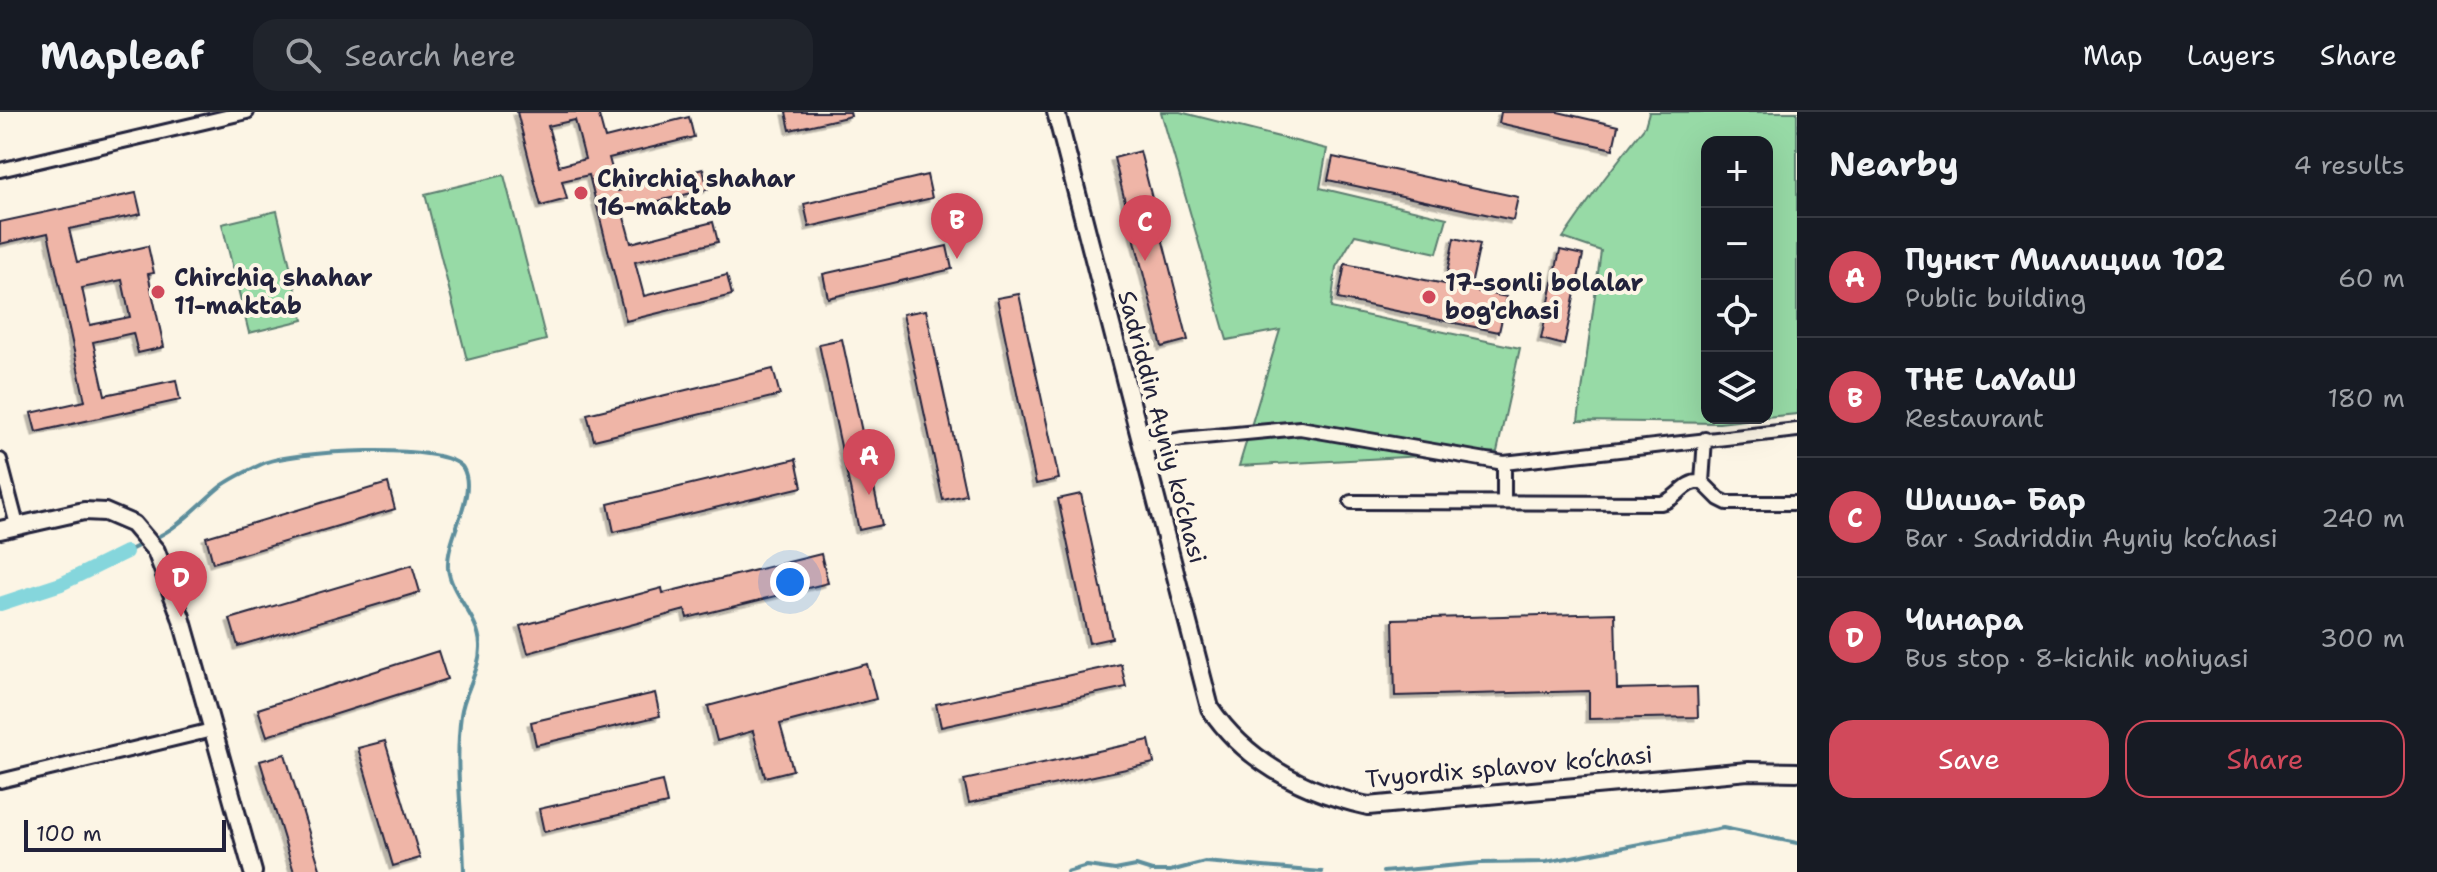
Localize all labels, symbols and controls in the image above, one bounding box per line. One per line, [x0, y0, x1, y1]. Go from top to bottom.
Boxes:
search box [253, 19, 813, 91]
text: Mapleaf [40, 30, 205, 81]
icon: search [281, 33, 325, 77]
text: Search here [345, 35, 516, 76]
text: Map [2083, 36, 2143, 74]
text: Layers [2187, 36, 2276, 74]
text: Share [2320, 36, 2397, 74]
map controls [1701, 136, 1773, 424]
button: + [1701, 136, 1773, 208]
text: Nearby [1829, 141, 1959, 187]
text: 4 results [2293, 147, 2405, 182]
place label: Chirchiq shahar 16-maktab [597, 163, 796, 223]
marker: Chirchiq shahar 16-maktab [572, 184, 590, 202]
pin: B [931, 193, 983, 259]
pin: C [1119, 195, 1171, 261]
button: − [1701, 208, 1773, 280]
text: Пункт Милиции 102 [1905, 239, 2225, 280]
text: A [1845, 260, 1865, 295]
text: 60 m [2338, 260, 2405, 295]
place label: Chirchiq shahar 11-maktab [174, 262, 373, 322]
place label: 17-sonli bolalar bog'chasi [1445, 267, 1644, 327]
button: locate [1701, 280, 1773, 352]
text: Public building [1905, 280, 2086, 315]
marker: Chirchiq shahar 11-maktab [149, 283, 167, 301]
street label: Sadriddin Ayniy ko‘chasi [1110, 287, 1214, 567]
marker: 17-sonli bolalar bog'chasi [1420, 288, 1438, 306]
button: layers [1701, 352, 1773, 424]
text: THE LaVaШ [1905, 359, 2077, 400]
text: B [1847, 380, 1863, 415]
text: 180 m [2327, 380, 2405, 415]
text: Restaurant [1905, 400, 2044, 435]
pin: A [843, 429, 895, 495]
text: Шиша- Бар [1905, 479, 2086, 520]
text: C [1847, 500, 1863, 535]
text: 240 m [2321, 500, 2405, 535]
text: Bar · Sadriddin Ayniy ko‘chasi [1905, 520, 2278, 555]
pin: D [155, 551, 207, 617]
your location [770, 562, 810, 602]
text: Чинара [1905, 599, 2023, 640]
text: D [1846, 620, 1864, 655]
text: 300 m [2320, 620, 2405, 655]
text: Bus stop · 8-kichik nohiyasi [1905, 640, 2249, 675]
button: Save [1829, 720, 2109, 798]
button: Share [2125, 720, 2405, 798]
street label: Tvyordix splavov ko‘chasi [1364, 738, 1654, 796]
scale bar [24, 816, 226, 852]
text: 100 m [36, 819, 102, 848]

